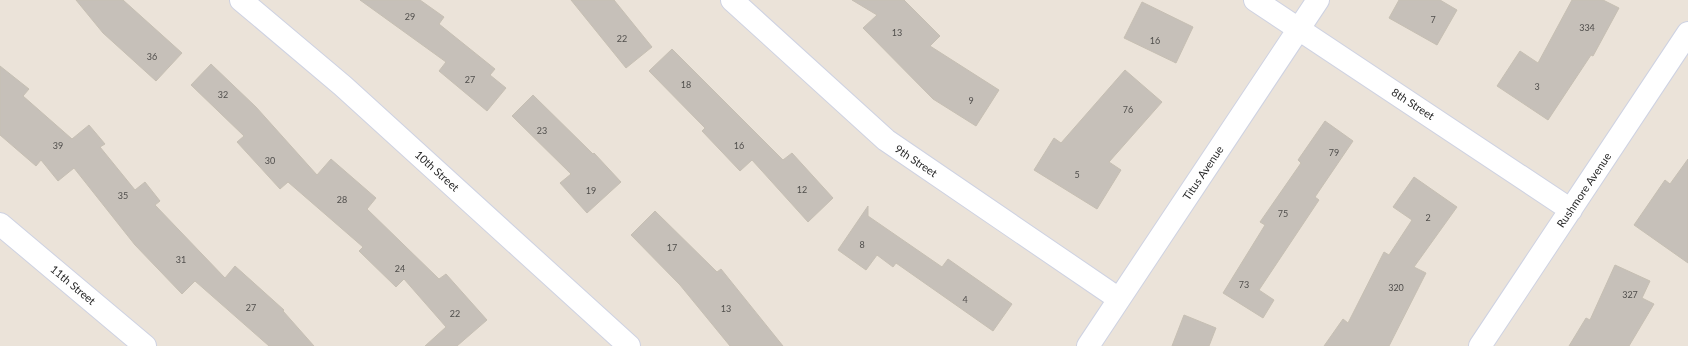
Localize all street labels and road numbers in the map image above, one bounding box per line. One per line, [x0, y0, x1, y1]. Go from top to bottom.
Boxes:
street label: 8th Street [1389, 85, 1437, 122]
street label: 9th Street [893, 142, 940, 179]
street label: Titus Avenue [1180, 143, 1226, 202]
street label: 10th Street [413, 148, 462, 194]
street label: Rushmore Avenue [1554, 150, 1614, 230]
street label: 11th Street [48, 262, 98, 307]

